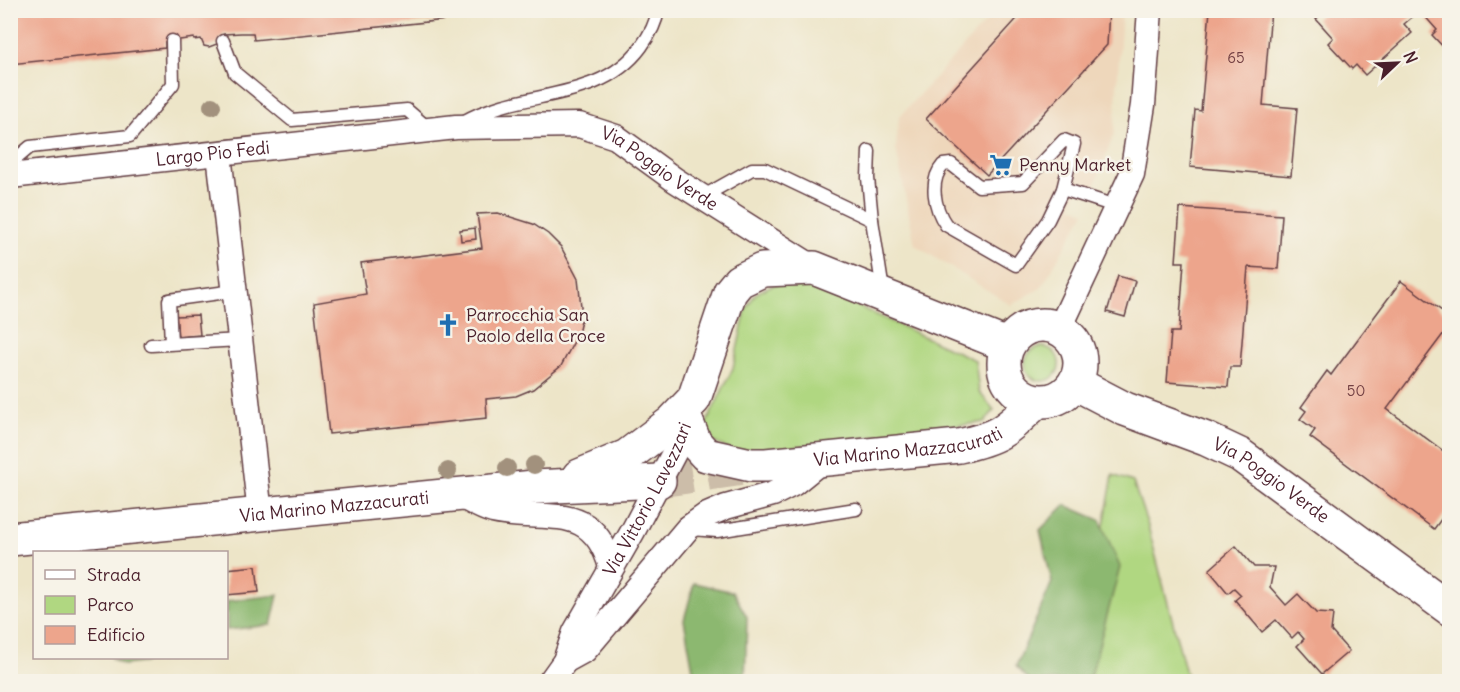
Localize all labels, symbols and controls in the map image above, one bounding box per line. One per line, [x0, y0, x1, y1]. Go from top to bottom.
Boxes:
north arrow [1367, 33, 1427, 93]
house number: 65 [1227, 48, 1245, 67]
text: N [1399, 48, 1422, 66]
street label: Via Poggio Verde [598, 121, 723, 215]
street label: Largo Pio Fedi [155, 136, 271, 171]
supermarket icon: Penny Market [988, 152, 1014, 178]
place label: Penny Market [1019, 153, 1131, 176]
place label: Parrocchia San Paolo della Croce [466, 303, 606, 347]
church icon: Parrocchia San Paolo della Croce [435, 312, 461, 338]
house number: 50 [1347, 381, 1365, 400]
street label: Via Vittorio Lavezzari [598, 419, 696, 580]
street label: Via Marino Mazzacurati [813, 421, 1006, 471]
street label: Via Poggio Verde [1209, 432, 1334, 528]
street label: Via Marino Mazzacurati [239, 485, 430, 527]
legend [33, 551, 228, 659]
text: Strada [87, 563, 141, 586]
text: Parco [87, 593, 134, 616]
text: Edificio [87, 623, 145, 646]

